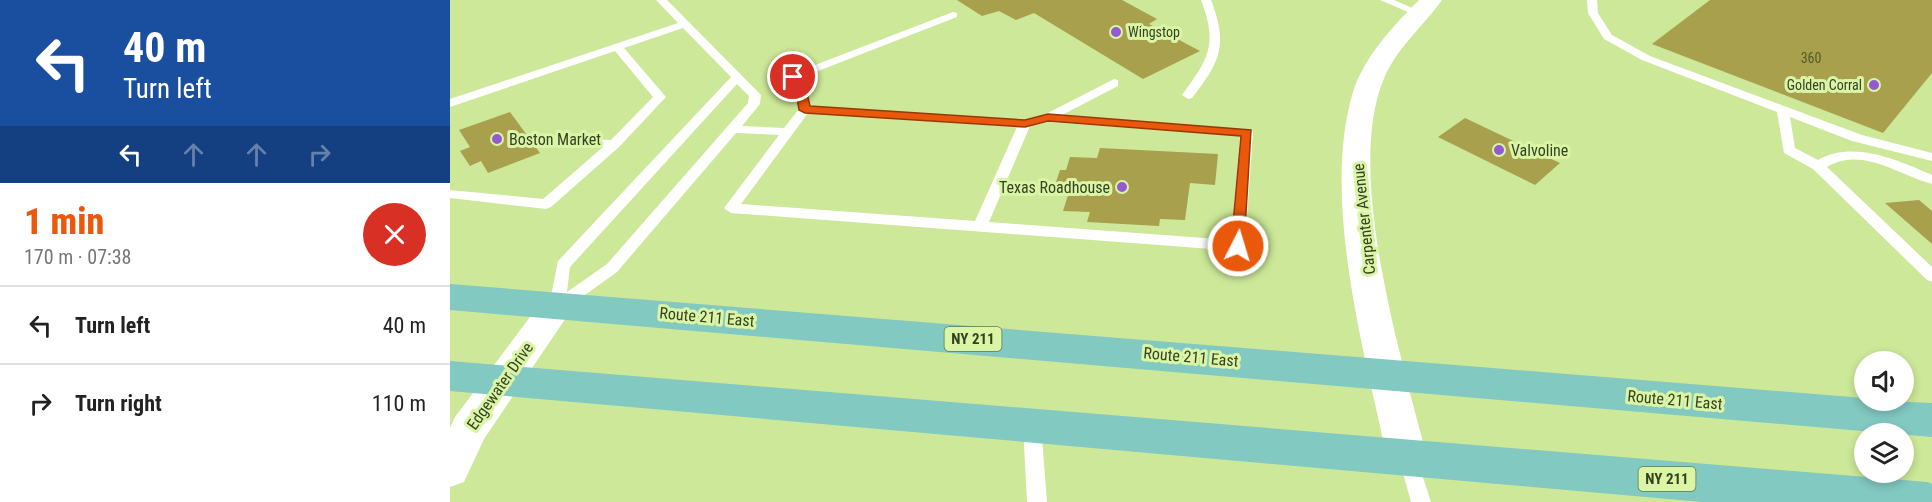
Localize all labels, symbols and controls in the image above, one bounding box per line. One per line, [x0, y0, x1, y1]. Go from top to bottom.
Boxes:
text: 40 m [123, 23, 206, 72]
icon: left [24, 24, 102, 102]
place label: Wingstop [1128, 24, 1180, 40]
marker: Wingstop [1109, 25, 1123, 39]
house number: 360 [1801, 50, 1821, 66]
pin [767, 51, 818, 102]
icon: arrive [776, 60, 809, 93]
text: Turn left [123, 73, 212, 105]
place label: Golden Corral [1787, 77, 1862, 93]
marker: Golden Corral [1867, 78, 1881, 92]
place label: Boston Market [509, 130, 601, 149]
marker: Boston Market [490, 132, 504, 146]
icon: left [114, 138, 147, 171]
icon: ahead [177, 138, 210, 171]
icon: ahead [240, 138, 273, 171]
icon: right [303, 138, 336, 171]
place label: Valvoline [1511, 141, 1568, 160]
marker: Valvoline [1492, 143, 1506, 157]
street label: Carpenter Avenue [1349, 163, 1379, 275]
place label: Texas Roadhouse [999, 178, 1110, 197]
marker: Texas Roadhouse [1115, 180, 1129, 194]
text: 1 min [24, 201, 104, 243]
button: close [363, 203, 426, 266]
position arrow [1206, 214, 1270, 278]
text: 170 m · 07:38 [24, 245, 131, 269]
street label: Route 211 East [659, 303, 755, 331]
icon: left [24, 309, 57, 342]
text: Turn left [75, 313, 150, 338]
text: 40 m [383, 313, 426, 338]
road number: NY 211 [944, 327, 1002, 351]
street label: Edgewater Drive [463, 339, 537, 433]
street label: Route 211 East [1143, 343, 1239, 371]
map controls [1854, 351, 1914, 483]
button: sound [1854, 351, 1914, 411]
street label: Route 211 East [1627, 386, 1723, 414]
icon: right [24, 387, 57, 420]
text: Turn right [75, 391, 162, 416]
text: 110 m [372, 391, 426, 416]
button: layers [1854, 423, 1914, 483]
road number: NY 211 [1638, 467, 1696, 491]

